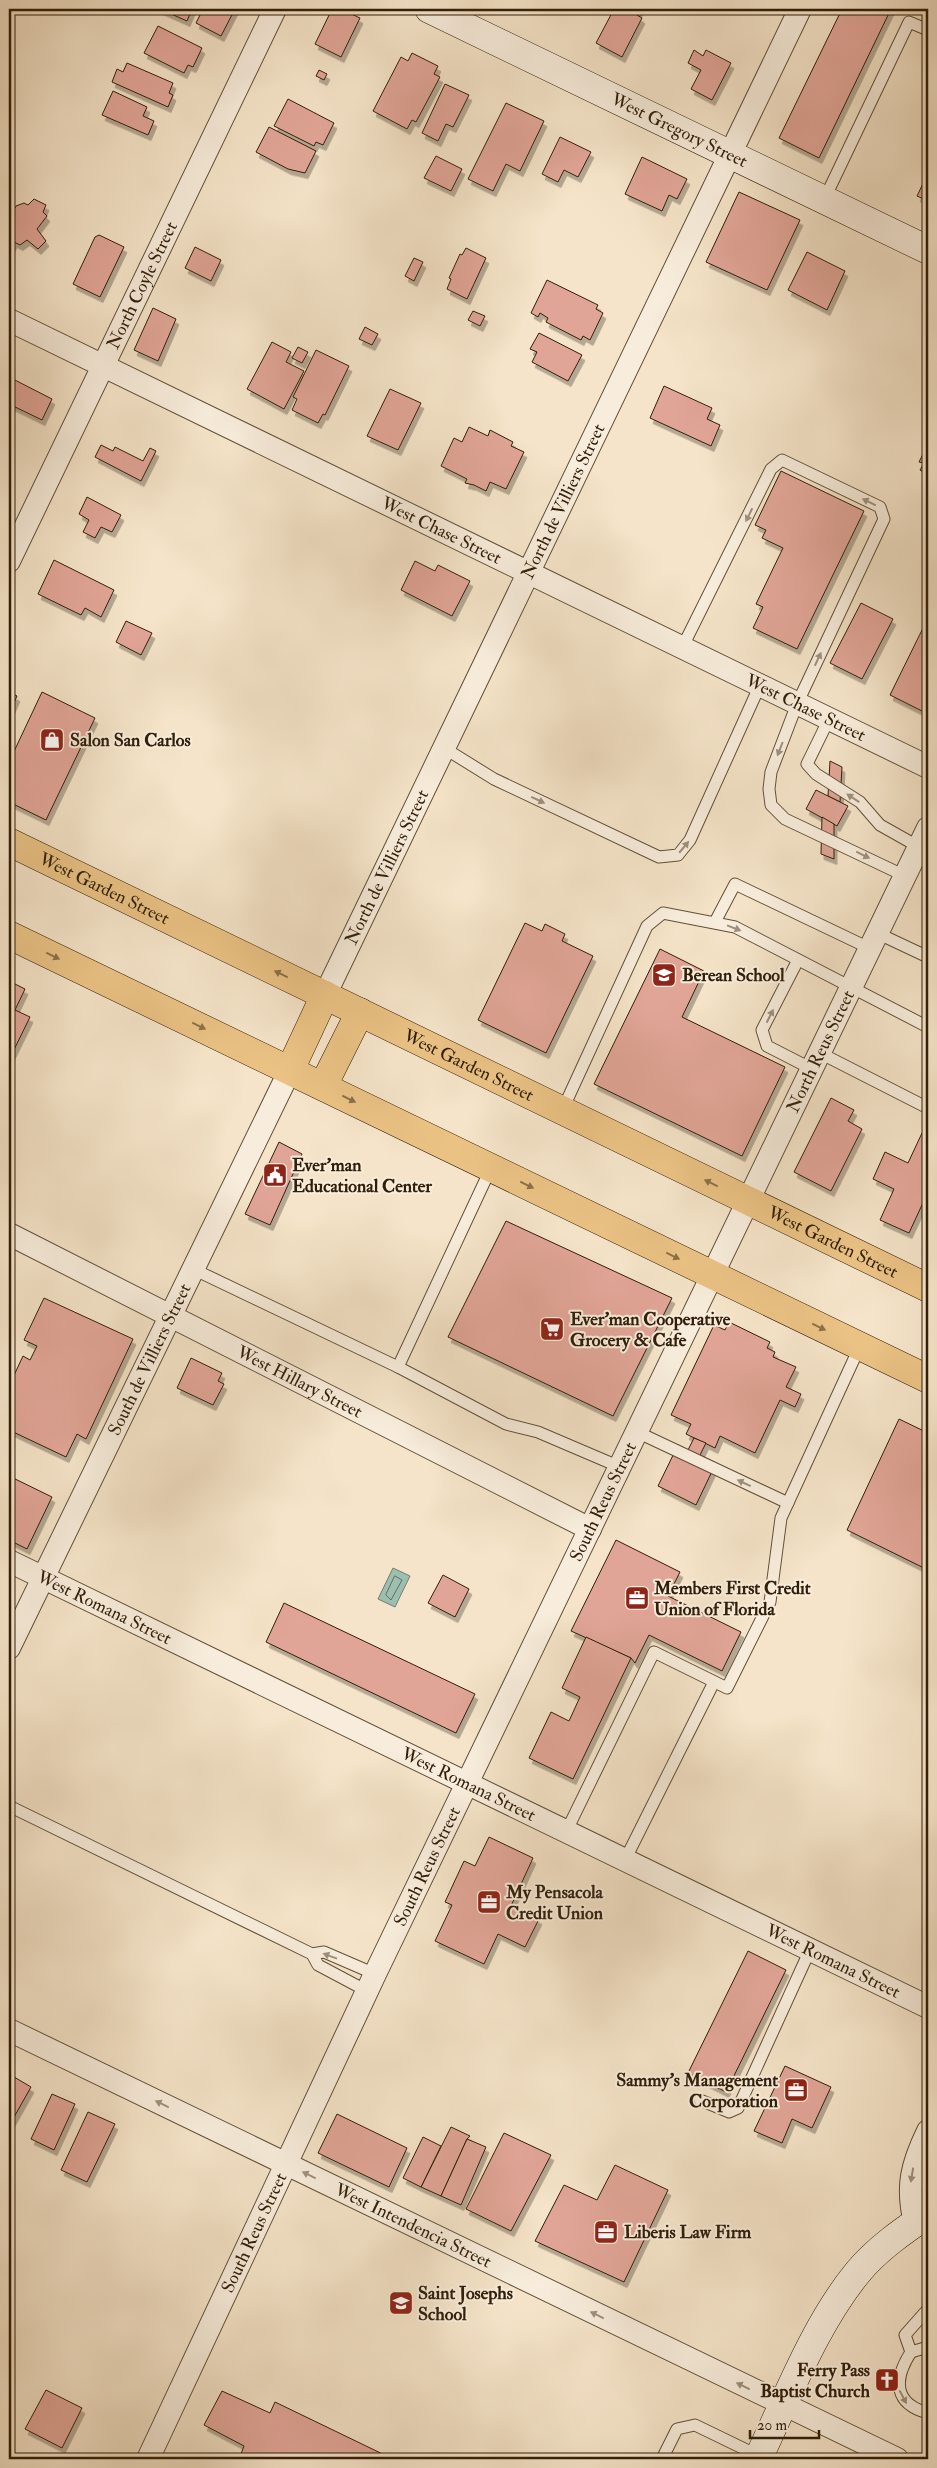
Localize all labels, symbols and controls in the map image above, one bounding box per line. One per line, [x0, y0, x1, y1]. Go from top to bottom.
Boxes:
street label: West Gregory Street [606, 87, 751, 173]
street label: North Coyle Street [101, 218, 182, 353]
street label: North de Villiers Street [516, 420, 610, 583]
street label: West Chase Street [377, 491, 506, 569]
one-way arrow [862, 498, 876, 506]
one-way arrow [744, 508, 752, 522]
one-way arrow [814, 652, 822, 666]
street label: West Chase Street [741, 668, 870, 747]
shop icon: Salon San Carlos [39, 727, 65, 753]
place label: Salon San Carlos [70, 729, 191, 752]
one-way arrow [776, 742, 784, 757]
street label: North de Villiers Street [339, 786, 434, 948]
one-way arrow [846, 793, 859, 802]
one-way arrow [531, 796, 545, 804]
one-way arrow [678, 841, 689, 853]
street label: West Garden Street [35, 846, 173, 930]
one-way arrow [855, 851, 870, 859]
one-way arrow [727, 924, 742, 932]
one-way arrow [46, 952, 60, 960]
school or university icon: Berean School [651, 962, 677, 988]
place label: Berean School [682, 964, 785, 987]
one-way arrow [274, 970, 289, 978]
street label: North Reus Street [781, 986, 860, 1116]
one-way arrow [766, 1009, 774, 1023]
one-way arrow [192, 1022, 206, 1030]
street label: West Garden Street [399, 1023, 538, 1107]
one-way arrow [342, 1095, 356, 1103]
place label: Ever'man Educational Center [292, 1154, 432, 1198]
public building icon: Ever'man Educational Center [262, 1162, 288, 1188]
one-way arrow [704, 1179, 718, 1187]
one-way arrow [520, 1181, 534, 1189]
street label: West Garden Street [763, 1200, 902, 1283]
one-way arrow [666, 1252, 680, 1260]
street label: South de Villiers Street [103, 1279, 196, 1439]
place label: Ever'man Cooperative Grocery & Cafe [570, 1308, 731, 1352]
supermarket icon: Ever'man Cooperative Grocery & Cafe [539, 1316, 565, 1342]
one-way arrow [812, 1323, 827, 1331]
street label: West Hillary Street [232, 1340, 367, 1423]
street label: South Reus Street [564, 1438, 642, 1565]
one-way arrow [737, 1478, 751, 1486]
street label: West Romana Street [32, 1564, 176, 1650]
place label: Members First Credit Union of Florida [653, 1577, 811, 1621]
office icon: Members First Credit Union of Florida [624, 1585, 650, 1611]
street label: West Romana Street [397, 1741, 540, 1827]
street label: South Reus Street [388, 1803, 466, 1930]
place label: My Pensacola Credit Union [505, 1881, 604, 1925]
office icon: My Pensacola Credit Union [476, 1889, 502, 1915]
street label: West Romana Street [761, 1918, 904, 2003]
one-way arrow [322, 1952, 337, 1960]
place label: Sammy's Management Corporation [616, 2069, 779, 2113]
office icon: Sammy's Management Corporation [783, 2077, 809, 2103]
one-way arrow [155, 2100, 170, 2109]
one-way arrow [907, 2168, 915, 2184]
street label: South Reus Street [216, 2169, 292, 2296]
one-way arrow [302, 2171, 316, 2179]
street label: West Intendencia Street [330, 2177, 496, 2273]
office icon: Liberis Law Firm [593, 2219, 619, 2245]
place label: Liberis Law Firm [624, 2221, 752, 2244]
place label: Saint Josephs School [418, 2282, 513, 2326]
school or university icon: Saint Josephs School [388, 2290, 414, 2316]
one-way arrow [589, 2311, 604, 2319]
place label: Ferry Pass Baptist Church [760, 2359, 871, 2403]
church icon: Ferry Pass Baptist Church [874, 2367, 900, 2393]
one-way arrow [736, 2381, 750, 2389]
one-way arrow [899, 2389, 907, 2404]
scale bar [750, 2408, 818, 2440]
text: 20 m [757, 2416, 787, 2435]

